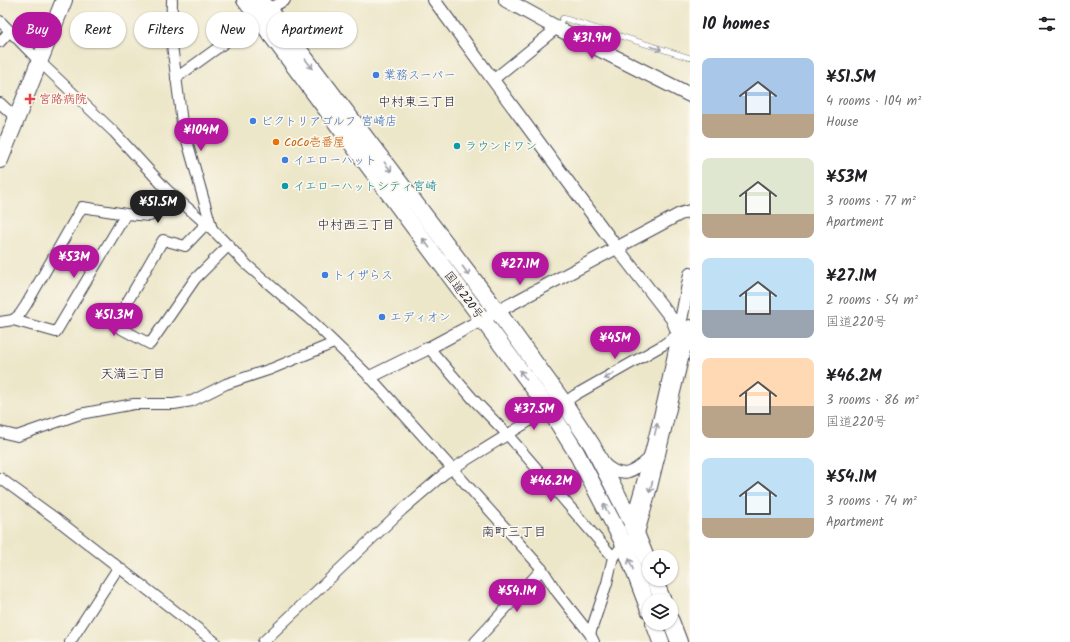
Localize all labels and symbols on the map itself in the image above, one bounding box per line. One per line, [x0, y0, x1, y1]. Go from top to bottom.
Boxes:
pin: ¥31.9M [559, 26, 625, 60]
one-way arrow [650, 44, 662, 52]
one-way arrow [305, 58, 313, 69]
place label: 業務スーパー [384, 66, 456, 85]
marker: 業務スーパー [371, 70, 381, 80]
place label: 宮路病院 [39, 90, 87, 109]
district label: 中村東三丁目 [378, 92, 456, 113]
marker: 宮路病院 [24, 93, 36, 105]
place label: ビクトリアゴルフ 宮崎店 [261, 112, 397, 131]
marker: ビクトリアゴルフ 宮崎店 [248, 116, 258, 126]
pin: ¥104M [173, 118, 229, 152]
place label: CoCo壱番屋 [284, 133, 345, 152]
marker: CoCo壱番屋 [271, 137, 281, 147]
place label: ラウンドワン [465, 137, 537, 156]
marker: ラウンドワン [452, 141, 462, 151]
place label: イエローハット [293, 151, 377, 170]
marker: イエローハット [280, 155, 290, 165]
one-way arrow [383, 162, 392, 173]
place label: イエローハットシティ宮崎 [293, 177, 437, 196]
marker: イエローハットシティ宮崎 [280, 181, 290, 191]
pin: ¥51.5M [125, 190, 191, 224]
district label: 中村西三丁目 [317, 215, 395, 236]
one-way arrow [422, 238, 430, 249]
pin: ¥53M [50, 245, 98, 279]
pin: ¥27.1M [487, 252, 553, 286]
one-way arrow [462, 265, 471, 276]
place label: トイザらス [333, 266, 393, 285]
street label: 国道220号 [439, 267, 488, 323]
marker: トイザらス [320, 270, 330, 280]
pin: ¥51.3M [81, 303, 147, 337]
place label: エディオン [390, 308, 450, 327]
marker: エディオン [377, 312, 387, 322]
pin: ¥45M [591, 326, 639, 360]
district label: 天満三丁目 [100, 364, 166, 385]
one-way arrow [519, 370, 527, 381]
one-way arrow [603, 372, 615, 380]
pin: ¥37.5M [501, 397, 567, 431]
one-way arrow [652, 423, 660, 436]
pin: ¥46.2M [518, 469, 584, 503]
one-way arrow [647, 480, 655, 493]
one-way arrow [601, 504, 609, 516]
district label: 南町三丁目 [481, 522, 547, 543]
one-way arrow [627, 558, 635, 570]
pin: ¥54.1M [484, 579, 550, 613]

